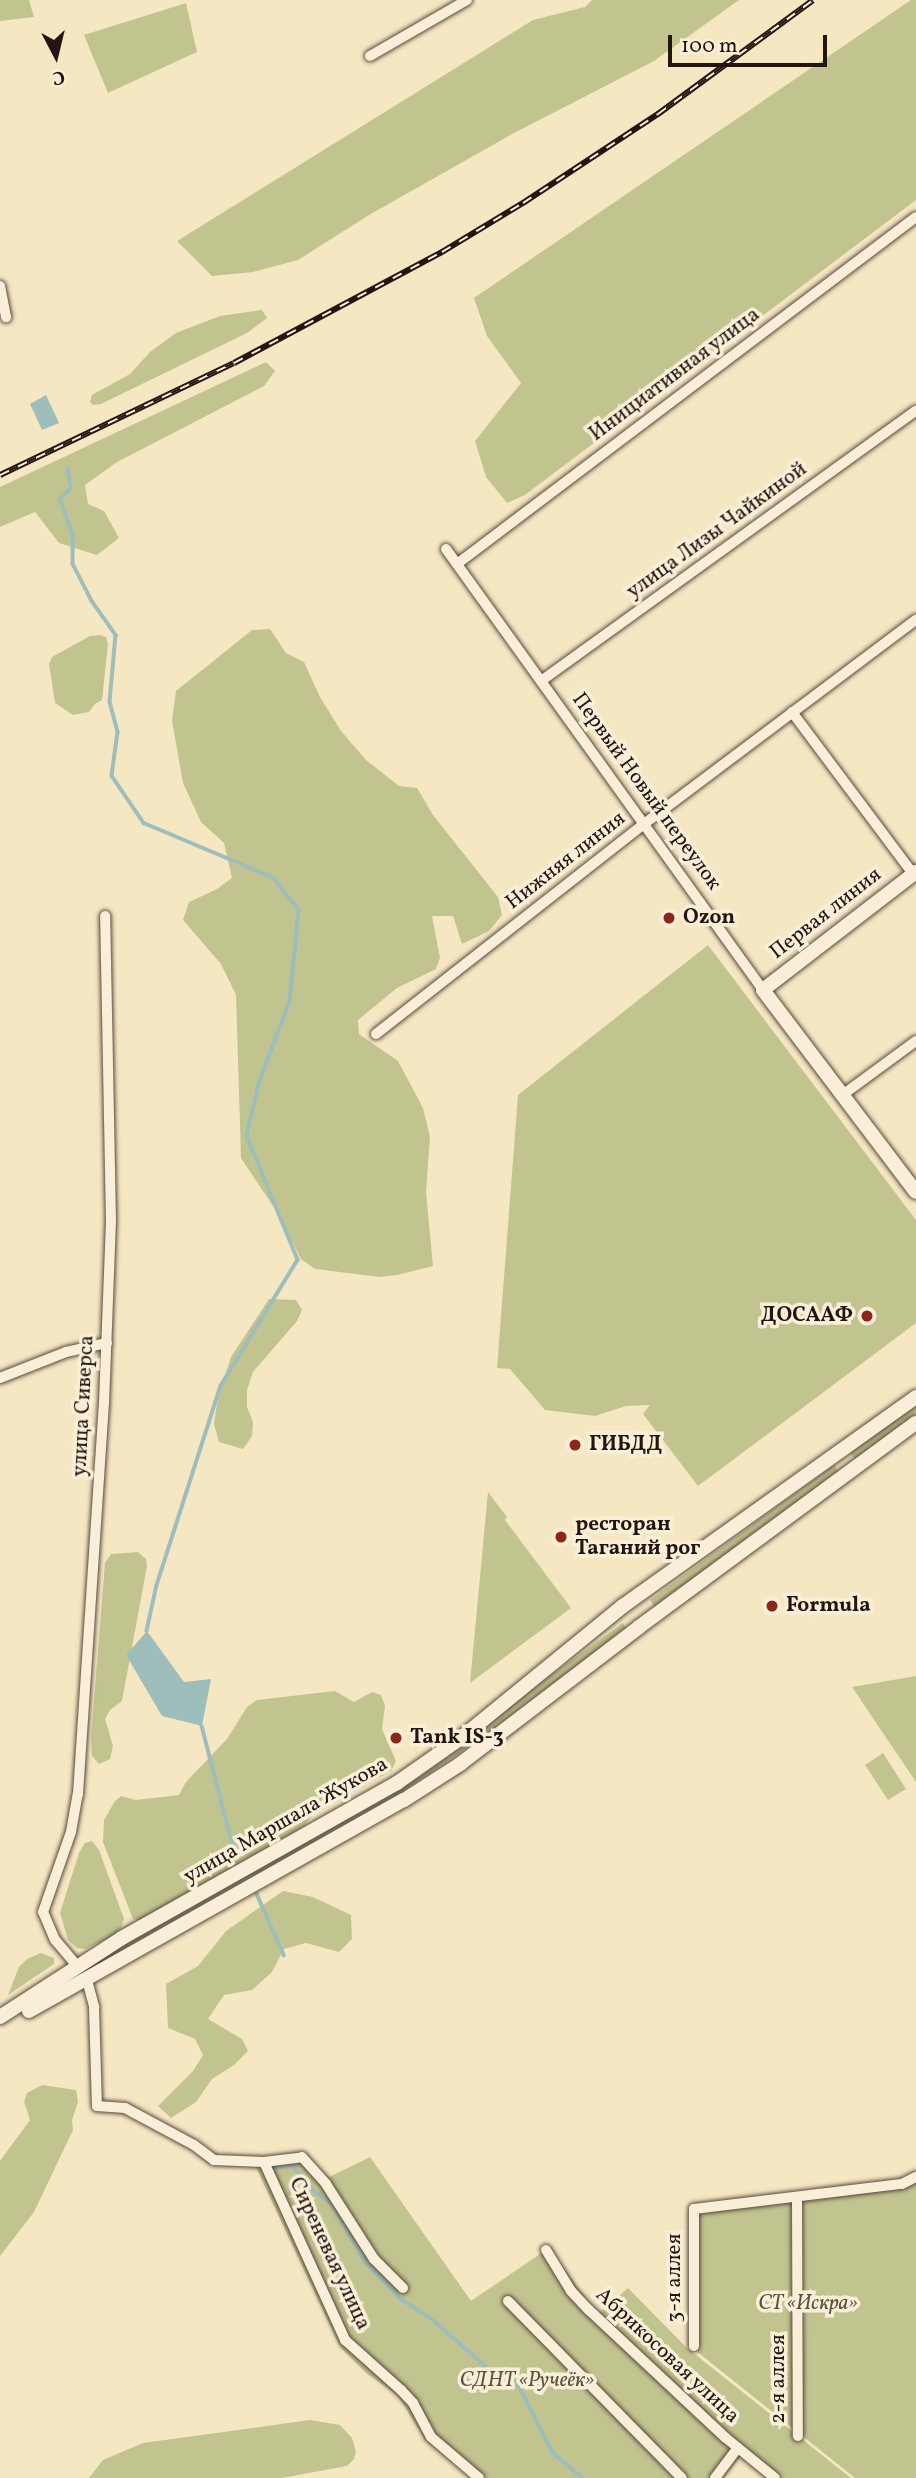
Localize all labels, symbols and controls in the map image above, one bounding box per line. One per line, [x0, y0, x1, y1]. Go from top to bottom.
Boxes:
north arrow [21, 21, 91, 91]
scale bar [671, 21, 830, 65]
text: 100 m [681, 32, 738, 61]
text: С [51, 63, 66, 90]
street label: Инициативная улица [585, 302, 765, 448]
street label: улица Лизы Чайкиной [622, 457, 812, 605]
street label: Первый Новый переулок [566, 688, 726, 896]
street label: Нижняя линия [501, 806, 631, 916]
street label: Первая линия [765, 863, 887, 965]
place label: Ozon [683, 905, 735, 931]
marker: Ozon [661, 910, 677, 926]
place label: ДОСААФ [761, 1303, 853, 1329]
marker: ДОСААФ [859, 1308, 875, 1324]
street label: улица Сиверса [68, 1335, 100, 1477]
place label: ГИБДД [589, 1432, 662, 1458]
marker: ГИБДД [567, 1437, 583, 1453]
place label: ресторан Таганий рог [575, 1512, 700, 1562]
marker: ресторан Таганий рог [553, 1529, 569, 1545]
place label: Formula [786, 1593, 871, 1619]
marker: Formula [764, 1598, 780, 1614]
place label: Tank IS-3 [410, 1725, 504, 1751]
marker: Tank IS-3 [388, 1730, 404, 1746]
street label: улица Маршала Жукова [179, 1752, 393, 1890]
street label: Сиреневая улица [283, 2173, 375, 2335]
street label: 3-я аллея [662, 2234, 688, 2322]
street label: Абрикосовая улица [590, 2283, 744, 2429]
park label: СТ «Искра» [758, 2291, 858, 2317]
street label: 2-я аллея [766, 2334, 792, 2424]
park label: СДНТ «Ручеёк» [460, 2368, 594, 2394]

